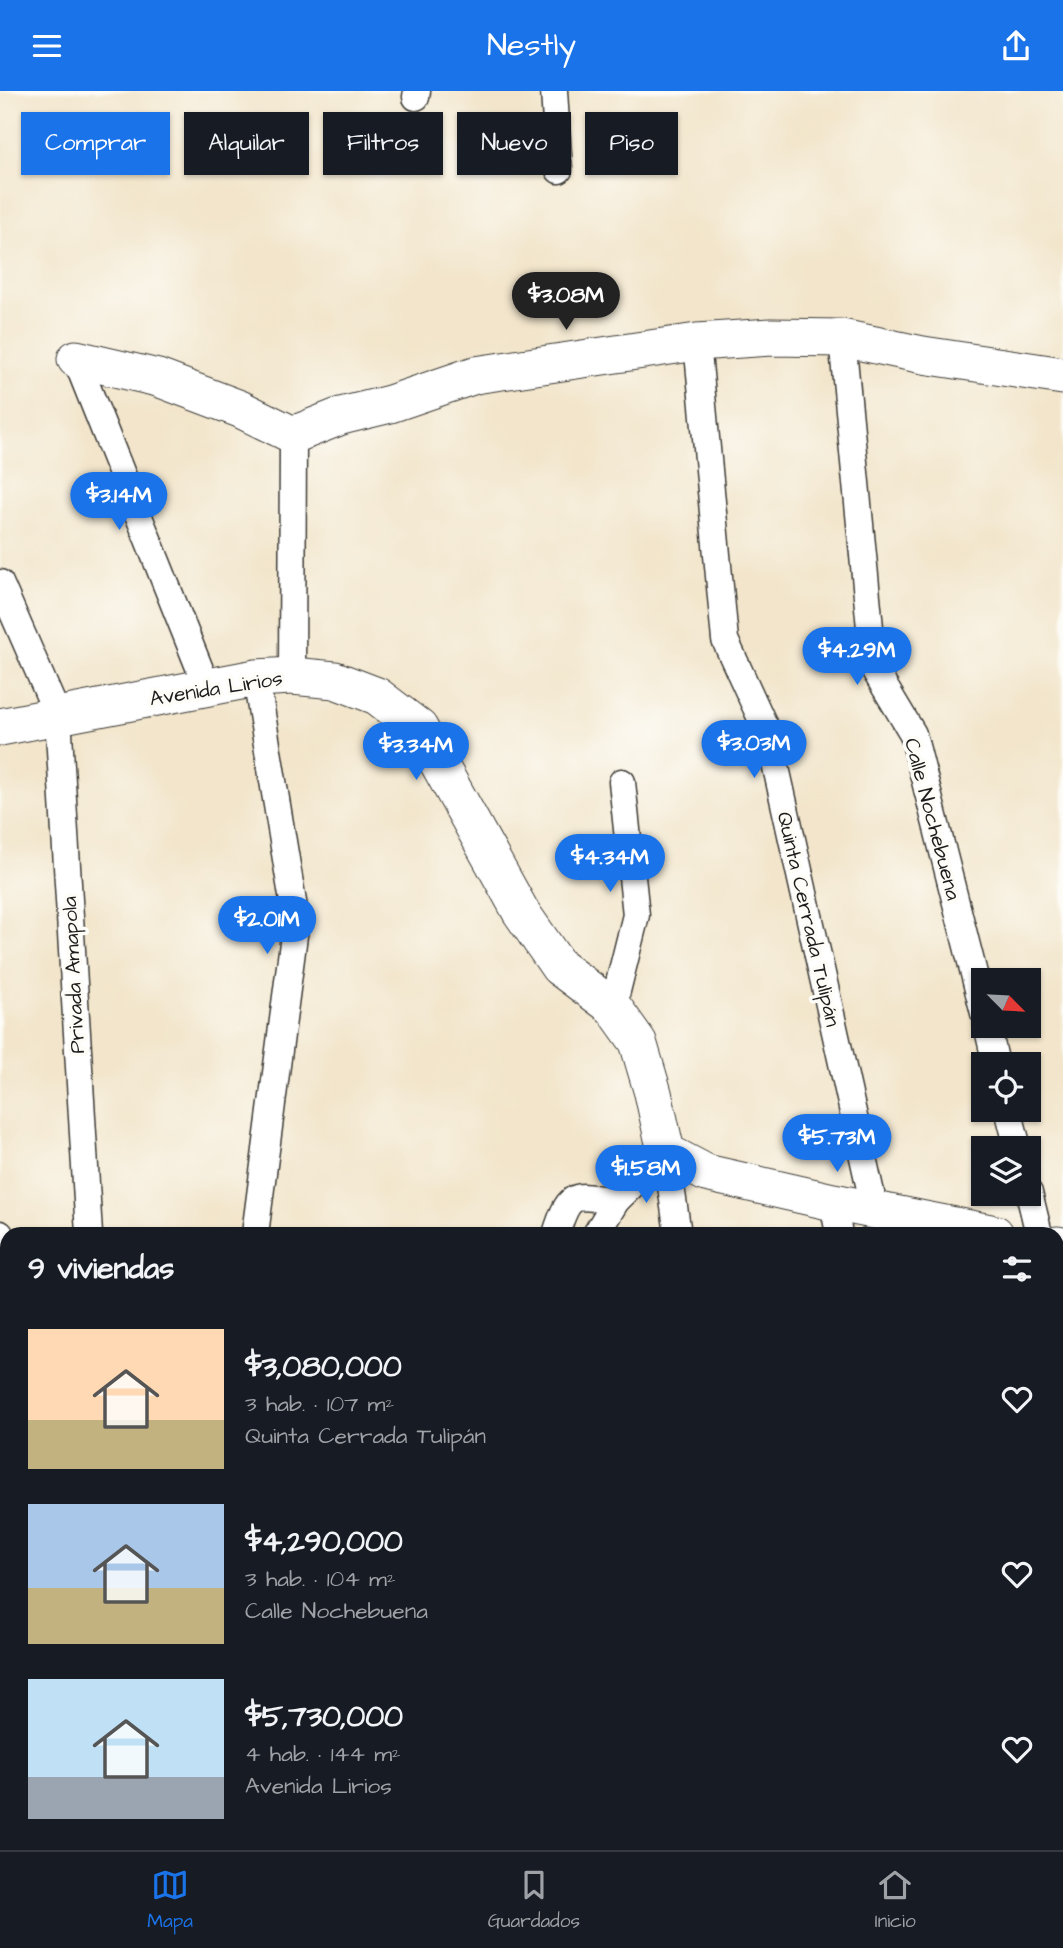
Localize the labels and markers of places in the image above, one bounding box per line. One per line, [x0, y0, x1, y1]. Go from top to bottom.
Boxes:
pin: $3.08M [509, 273, 623, 332]
pin: $3.14M [62, 473, 176, 532]
pin: $4.29M [800, 627, 914, 687]
pin: $3.03M [697, 721, 811, 780]
pin: $3.34M [359, 723, 473, 782]
pin: $4.34M [553, 835, 667, 894]
pin: $2.01M [210, 897, 324, 956]
pin: $5.73M [780, 1115, 894, 1174]
pin: $1.58M [589, 1145, 703, 1205]

